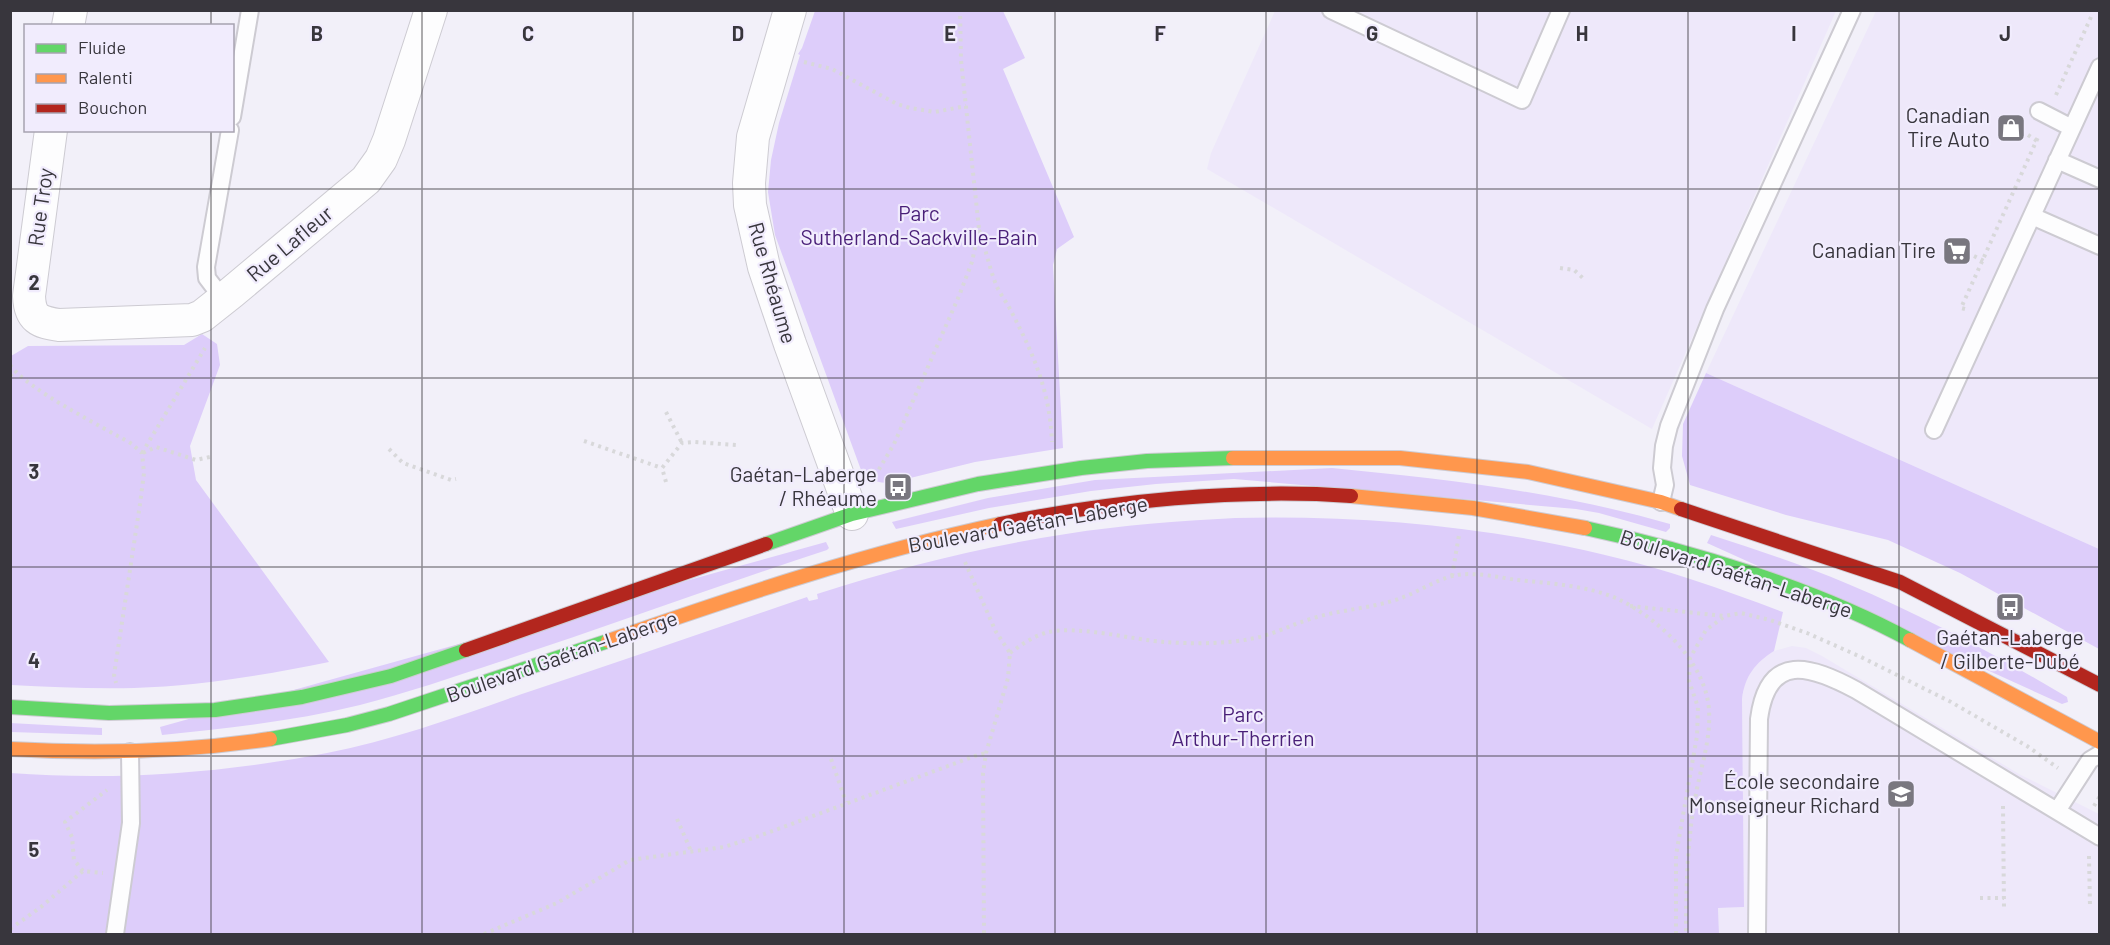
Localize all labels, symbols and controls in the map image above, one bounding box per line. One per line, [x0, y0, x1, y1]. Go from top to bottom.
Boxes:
text: B [311, 21, 323, 45]
text: C [522, 21, 534, 45]
text: D [732, 21, 744, 45]
text: E [944, 21, 956, 45]
text: F [1154, 21, 1166, 45]
text: G [1366, 21, 1378, 45]
text: H [1576, 21, 1588, 45]
text: I [1791, 21, 1797, 45]
text: J [1999, 21, 2011, 45]
legend [24, 24, 234, 132]
text: Fluide [78, 36, 126, 58]
text: Ralenti [78, 66, 133, 88]
text: Bouchon [78, 96, 147, 118]
place label: Canadian Tire Auto [1906, 102, 1990, 151]
shop icon: Canadian Tire Auto [1995, 112, 2027, 144]
street label: Rue Troy [22, 166, 57, 247]
street label: Rue Lafleur [241, 199, 337, 286]
park label: Parc Sutherland-Sackville-Bain [801, 200, 1037, 249]
street label: Rue Rhéaume [744, 219, 803, 346]
supermarket icon: Canadian Tire [1941, 235, 1973, 267]
place label: Canadian Tire [1812, 237, 1936, 262]
text: 2 [28, 270, 40, 294]
text: 3 [29, 459, 39, 483]
place label: Gaétan-Laberge / Rhéaume [730, 461, 877, 510]
bus stop icon: Gaétan-Laberge / Rhéaume [882, 471, 914, 503]
street label: Boulevard Gaétan-Laberge [906, 490, 1149, 557]
street label: Boulevard Gaétan-Laberge [1617, 523, 1856, 622]
bus stop icon: Gaétan-Laberge / Gilberte-Dubé [1994, 591, 2026, 623]
street label: Boulevard Gaétan-Laberge [443, 604, 680, 707]
place label: Gaétan-Laberge / Gilberte-Dubé [1936, 624, 2084, 673]
text: 4 [28, 648, 40, 672]
park label: Parc Arthur-Therrien [1171, 701, 1315, 750]
place label: École secondaire Monseigneur Richard [1689, 768, 1880, 817]
school or university icon: École secondaire Monseigneur Richard [1885, 778, 1917, 810]
text: 5 [29, 837, 40, 861]

